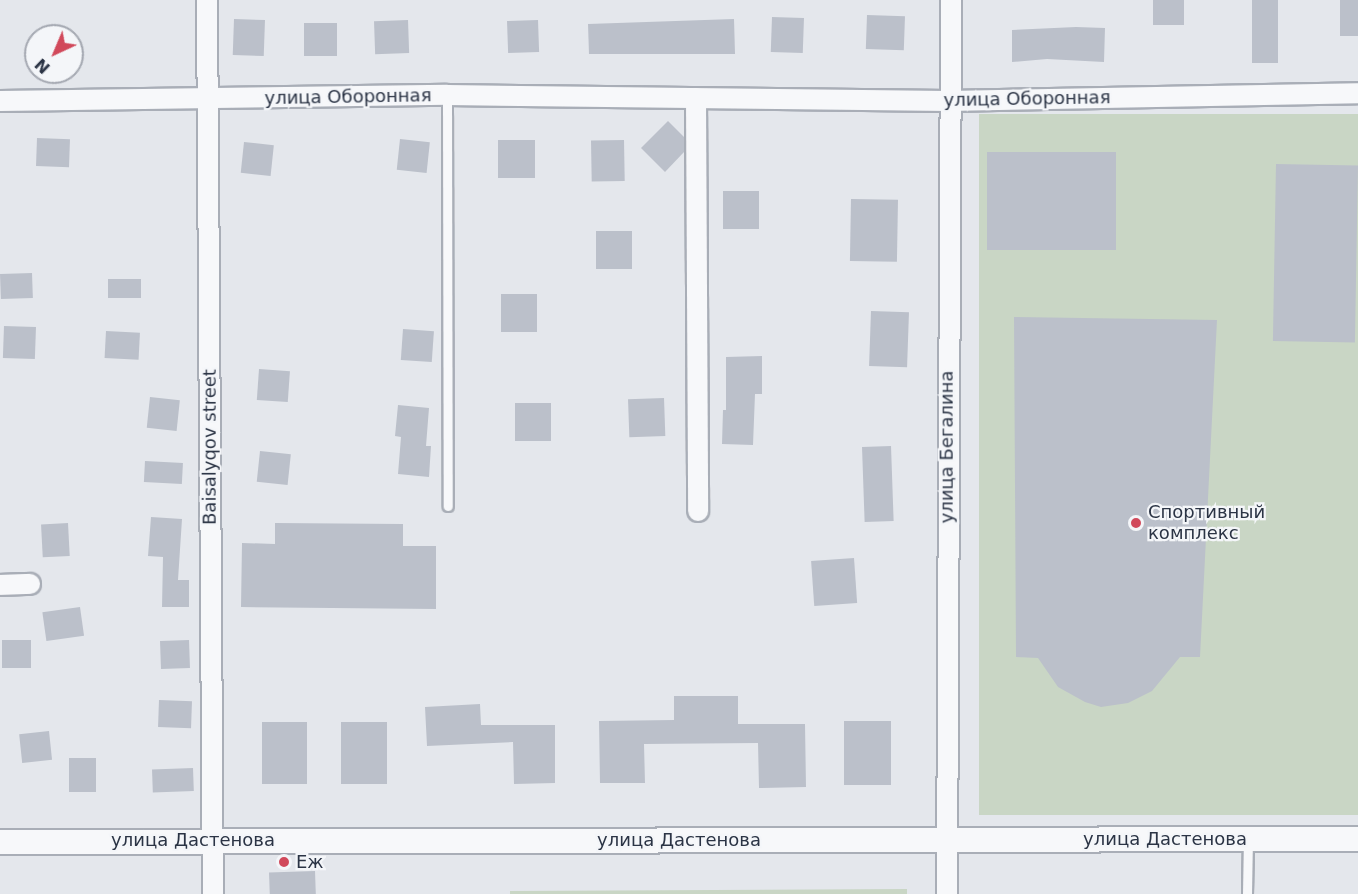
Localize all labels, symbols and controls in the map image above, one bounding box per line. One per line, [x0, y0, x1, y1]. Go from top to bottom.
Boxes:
north arrow [24, 24, 84, 84]
text: N [31, 54, 54, 77]
street label: улица Оборонная [264, 85, 432, 109]
street label: улица Оборонная [943, 87, 1111, 111]
street label: Baisalyqov street [199, 369, 221, 525]
street label: улица Бегалина [936, 371, 958, 523]
place label: Спортивный комплекс [1148, 502, 1265, 544]
marker: Спортивный комплекс [1129, 516, 1143, 530]
street label: улица Дастенова [1083, 828, 1247, 850]
street label: улица Дастенова [111, 829, 275, 851]
street label: улица Дастенова [597, 829, 761, 851]
place label: Еж [296, 851, 324, 873]
marker: Еж [277, 855, 291, 869]

